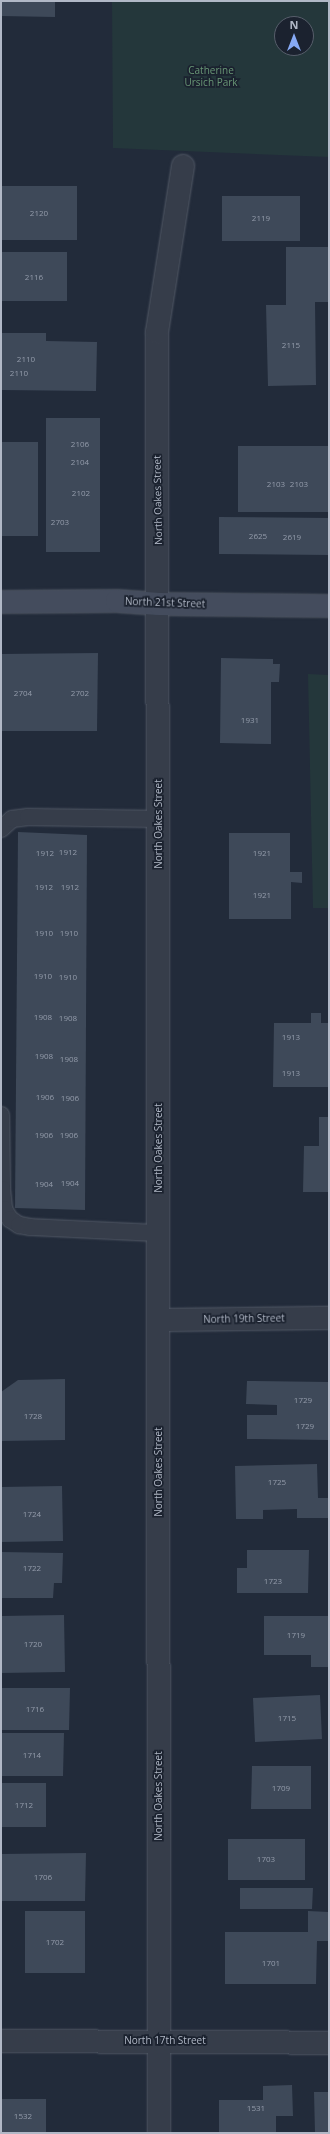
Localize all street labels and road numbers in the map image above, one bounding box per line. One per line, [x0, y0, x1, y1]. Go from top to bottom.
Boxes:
street label: North Oakes Street [151, 455, 165, 545]
street label: North 21st Street [125, 596, 205, 610]
street label: North Oakes Street [153, 779, 165, 869]
street label: North Oakes Street [153, 1103, 165, 1193]
street label: North 19th Street [203, 1312, 285, 1326]
street label: North Oakes Street [153, 1427, 165, 1517]
street label: North Oakes Street [153, 1751, 165, 1841]
street label: North 17th Street [124, 2035, 206, 2047]

